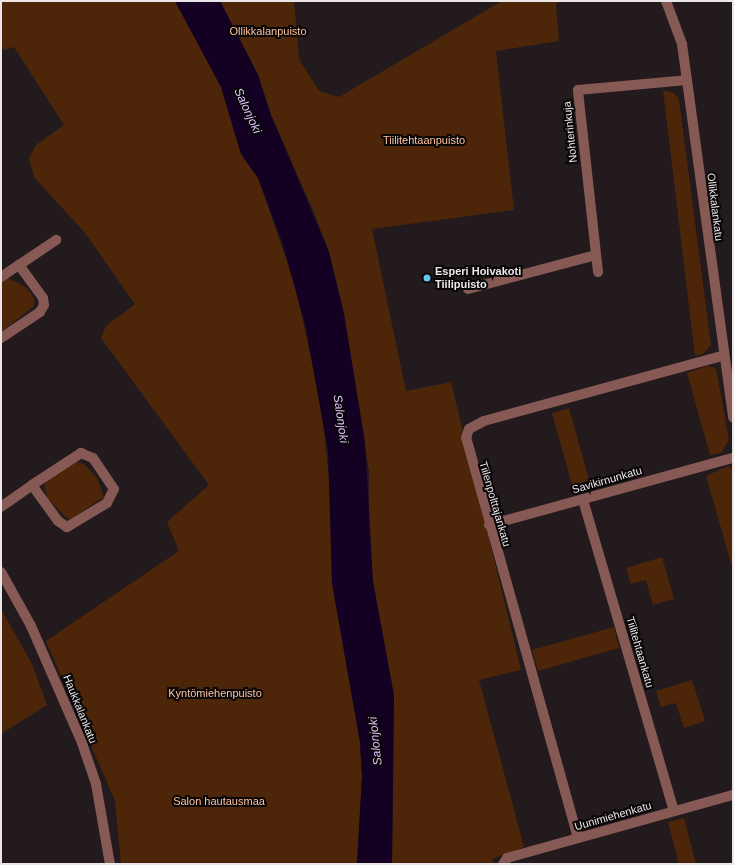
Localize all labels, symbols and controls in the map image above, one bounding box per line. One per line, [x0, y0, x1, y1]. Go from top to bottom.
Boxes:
park label: Ollikkalanpuisto [229, 24, 307, 38]
water label: Salonjoki [230, 86, 264, 136]
street label: Nohterinkuja [560, 101, 580, 163]
park label: Tiilitehtaanpuisto [383, 133, 465, 147]
street label: Ollikkalankatu [704, 172, 726, 242]
place label: Esperi Hoivakoti Tiilipuisto [435, 265, 521, 291]
marker: Esperi Hoivakoti Tiilipuisto [422, 273, 432, 283]
water label: Salonjoki [329, 394, 351, 444]
street label: Tiilenpolttajankatu [476, 460, 514, 548]
street label: Savikirnunkatu [571, 464, 643, 496]
street label: Tiilitehtaankatu [624, 615, 656, 689]
street label: Haukkalankatu [60, 673, 100, 745]
park label: Kyntömiehenpuisto [168, 686, 262, 700]
water label: Salonjoki [366, 716, 386, 766]
park label: Salon hautausmaa [173, 794, 265, 808]
street label: Uunimiehenkatu [573, 799, 653, 833]

